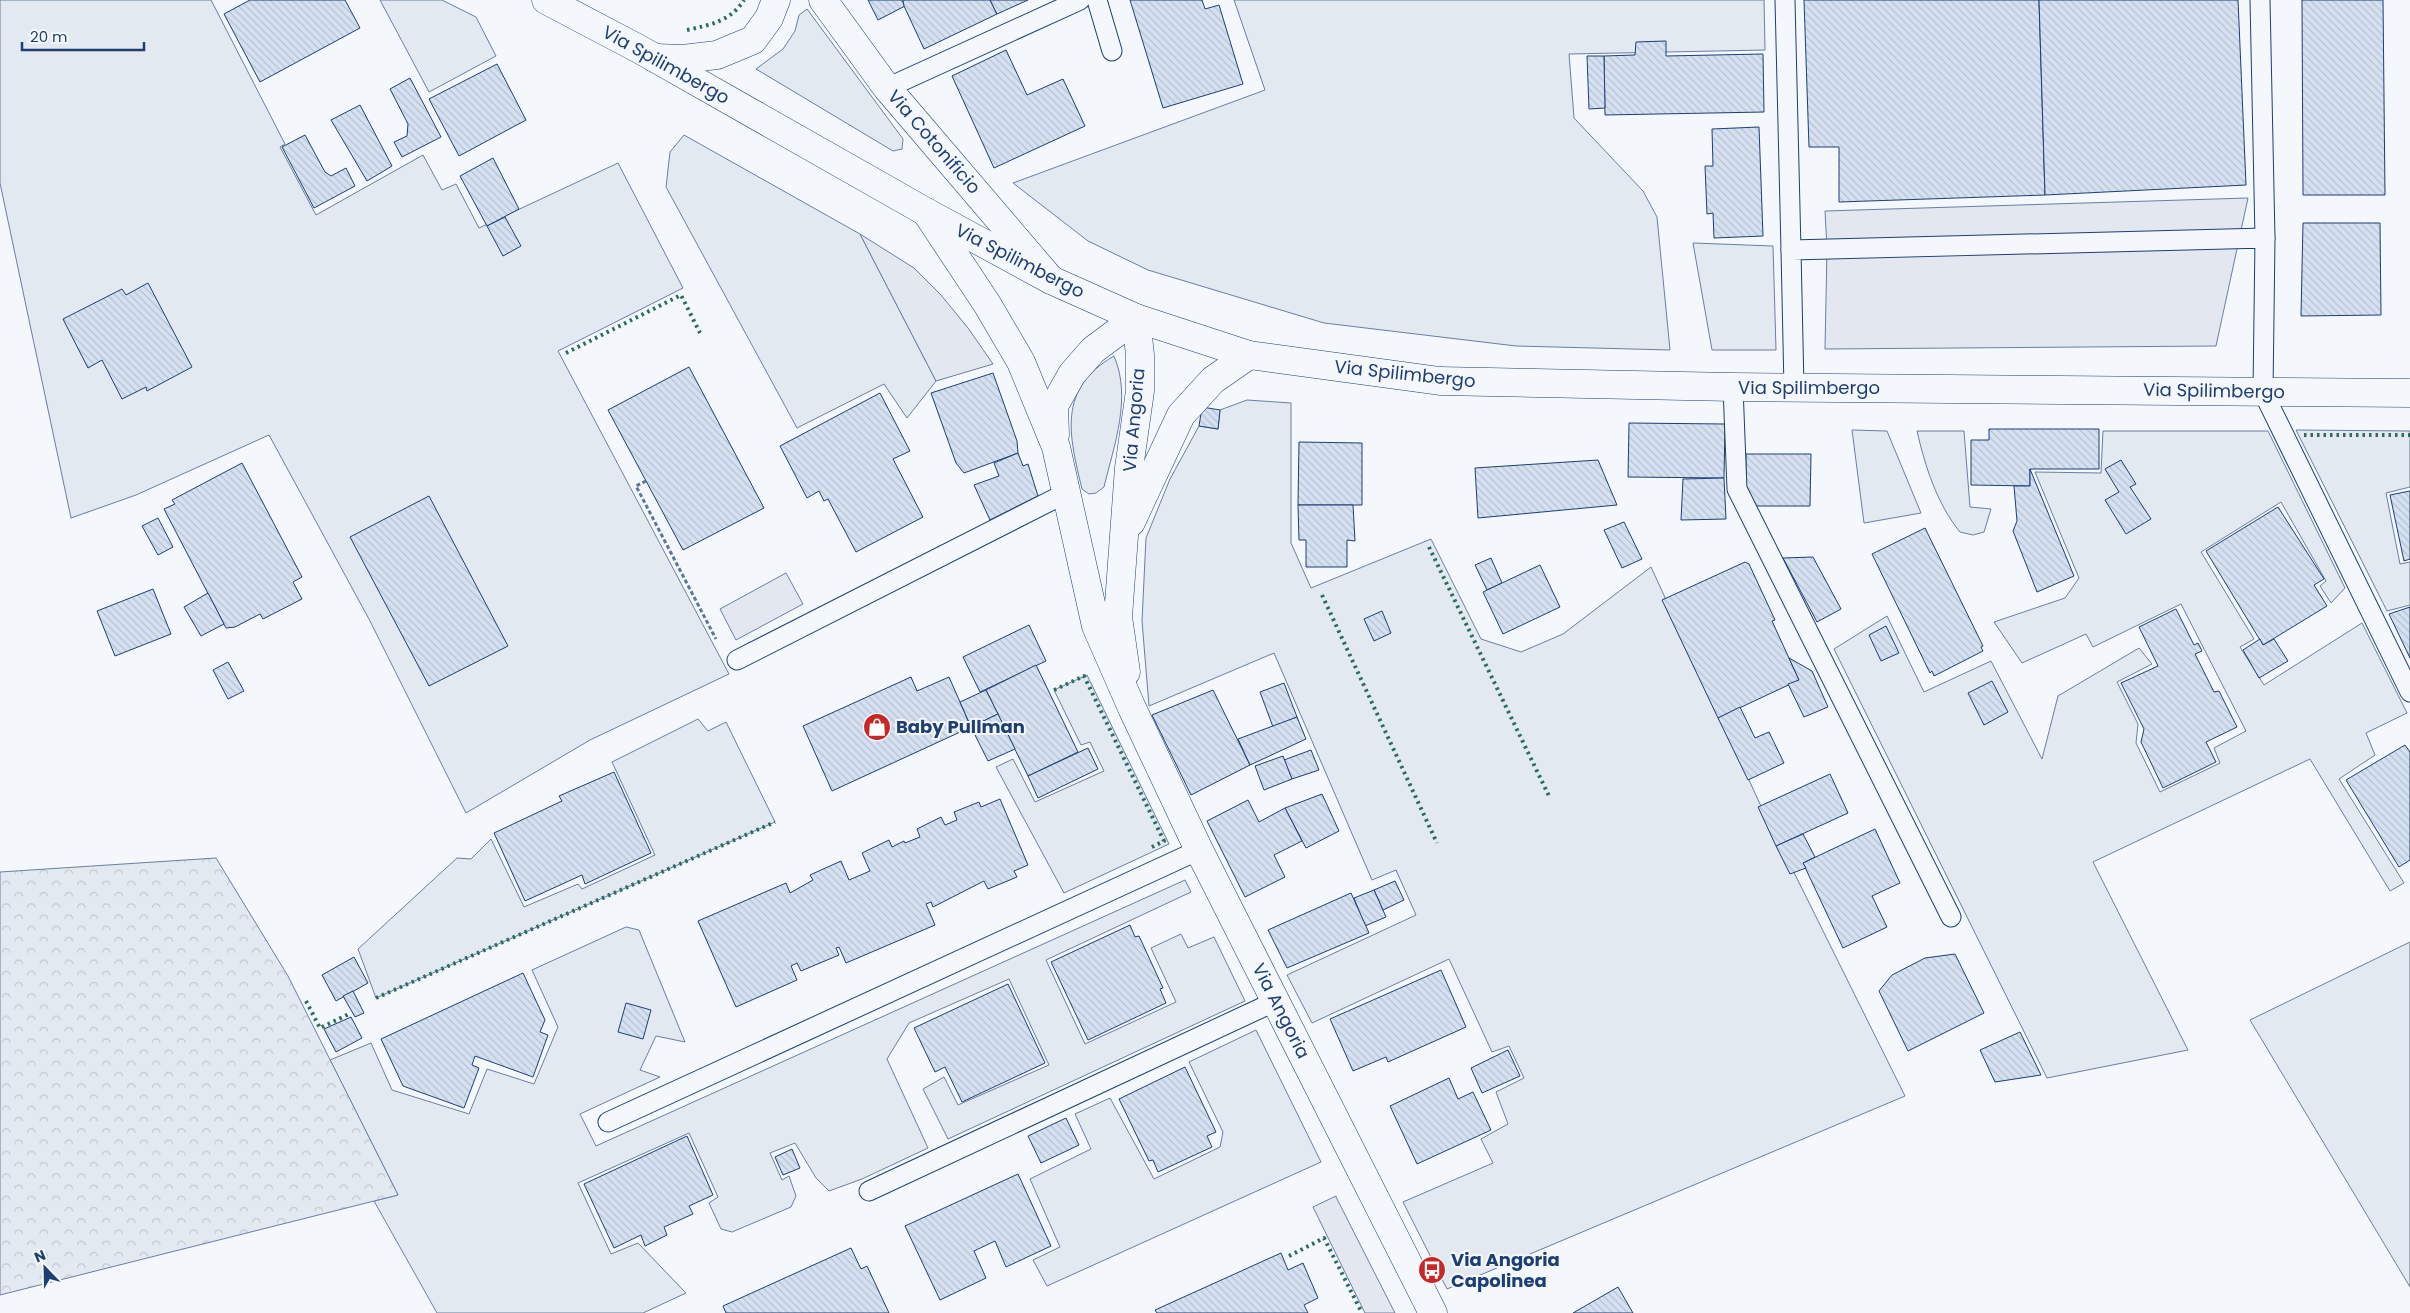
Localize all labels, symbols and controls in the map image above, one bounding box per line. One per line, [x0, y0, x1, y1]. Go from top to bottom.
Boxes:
street label: Via Spilimbergo [598, 19, 734, 110]
scale bar [22, 20, 145, 52]
text: 20 m [30, 26, 68, 47]
street label: Via Cotonificio [882, 84, 987, 199]
street label: Via Spilimbergo [951, 217, 1089, 304]
street label: Via Spilimbergo [1333, 354, 1477, 393]
street label: Via Angoria [1117, 367, 1150, 473]
street label: Via Spilimbergo [1738, 375, 1880, 400]
street label: Via Spilimbergo [2143, 377, 2285, 404]
shop icon: Baby Pullman [862, 712, 892, 742]
place label: Baby Pullman [896, 714, 1025, 739]
street label: Via Angoria [1247, 959, 1316, 1063]
north arrow [20, 1243, 70, 1293]
text: N [31, 1245, 49, 1267]
place label: Via Angoria Capolinea [1451, 1247, 1560, 1293]
bus stop icon: Via Angoria Capolinea [1417, 1255, 1447, 1285]

